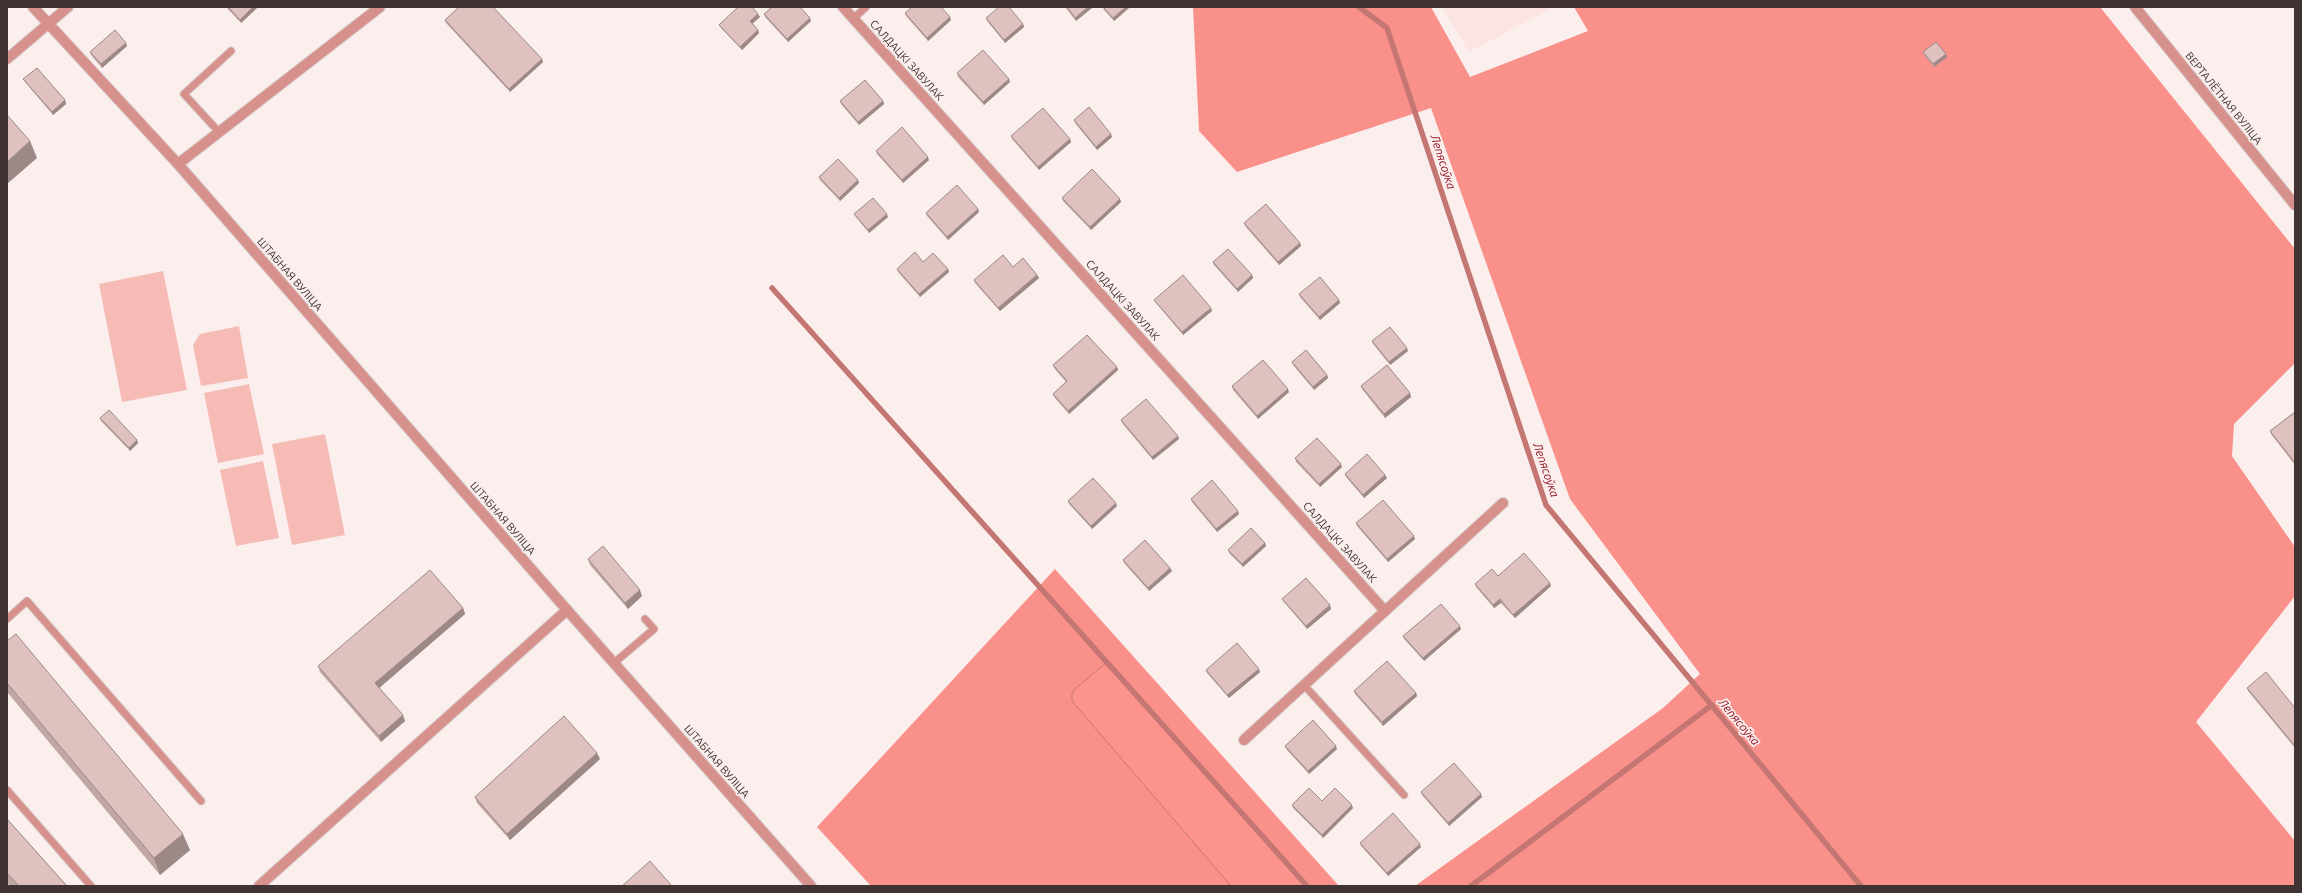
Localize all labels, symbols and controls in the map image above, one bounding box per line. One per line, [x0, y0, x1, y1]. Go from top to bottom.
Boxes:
street label: САЛДАЦКІ ЗАВУЛАК [868, 17, 946, 103]
street label: ВЕРТАЛЁТНАЯ ВУЛІЦА [2183, 50, 2265, 147]
water label: Лепясоўка [1428, 132, 1459, 191]
street label: ШТАБНАЯ ВУЛІЦА [255, 235, 325, 314]
street label: САЛДАЦКІ ЗАВУЛАК [1084, 257, 1162, 343]
water label: Лепясоўка [1531, 440, 1562, 499]
street label: ШТАБНАЯ ВУЛІЦА [468, 479, 538, 558]
street label: САЛДАЦКІ ЗАВУЛАК [1301, 499, 1379, 585]
water label: Лепясоўка [1716, 695, 1763, 748]
street label: ШТАБНАЯ ВУЛІЦА [682, 722, 752, 801]

